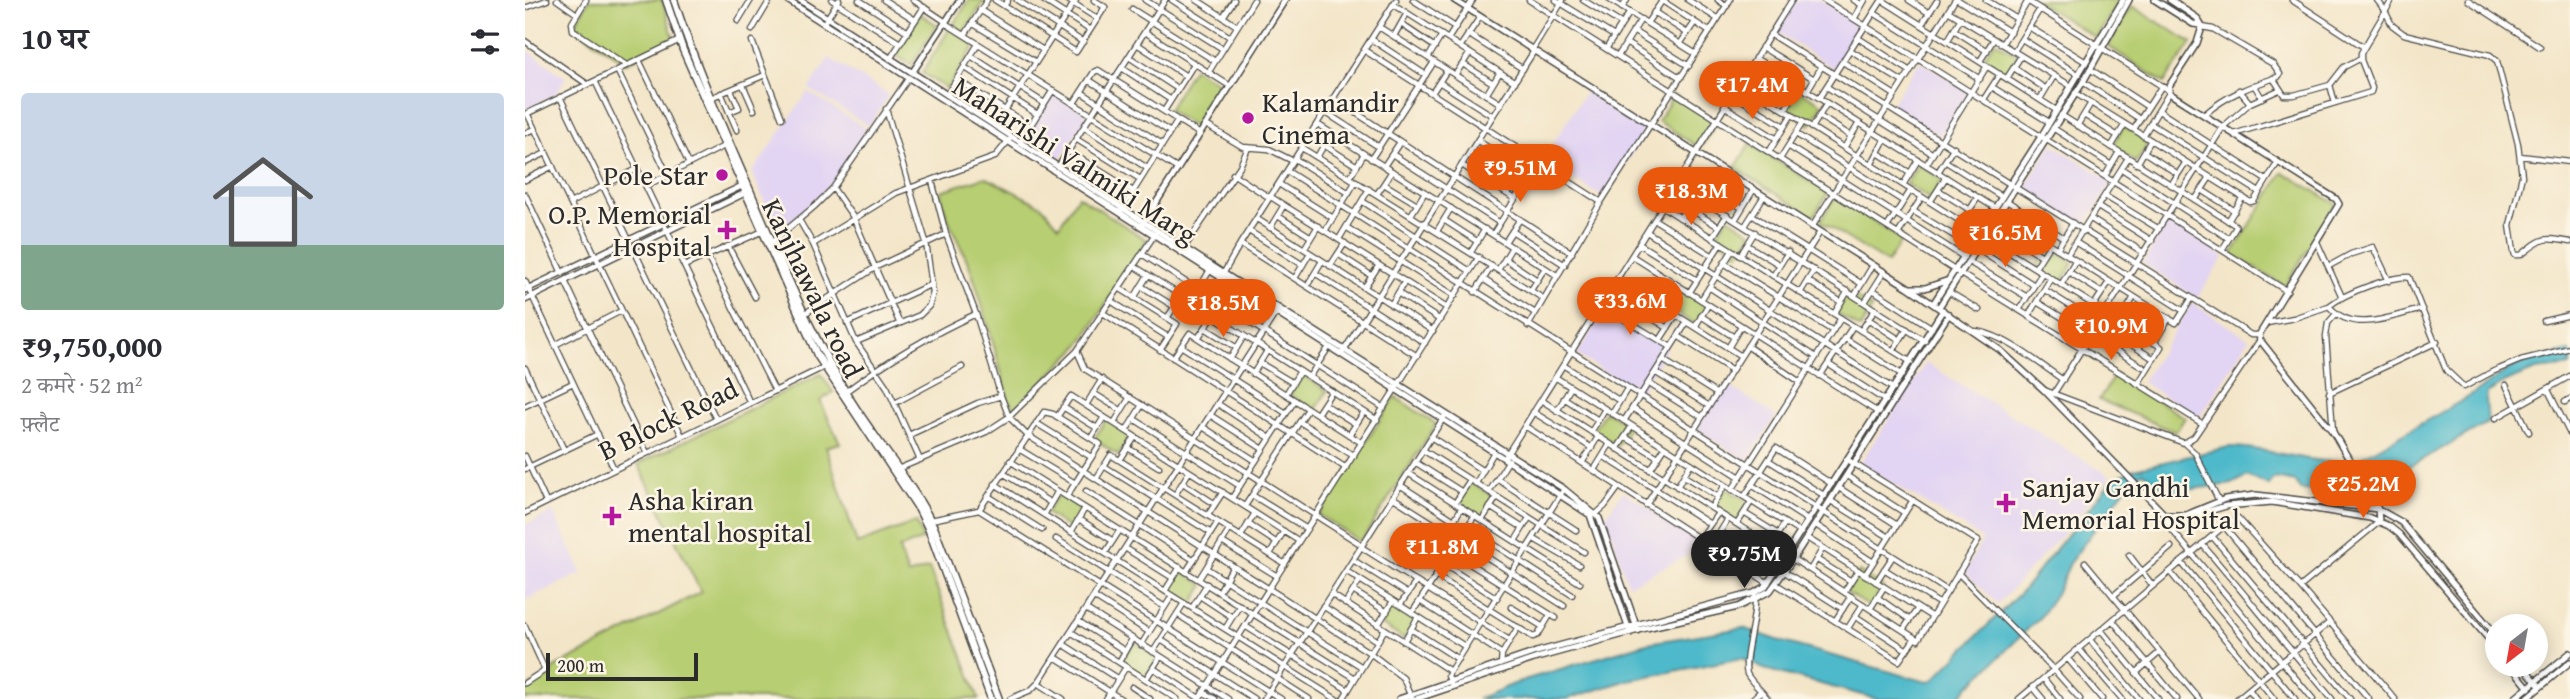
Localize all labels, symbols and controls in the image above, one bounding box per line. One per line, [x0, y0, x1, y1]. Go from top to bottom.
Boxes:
text: 10 घर [21, 16, 88, 60]
icon: filters [466, 23, 504, 61]
pin: ₹17.4M [1695, 61, 1809, 121]
street label: Maharishi Valmiki Marg [945, 65, 1206, 254]
text: ₹17.4M [1715, 67, 1789, 100]
place label: Kalamandir Cinema [1262, 81, 1400, 154]
marker: Kalamandir Cinema [1240, 110, 1256, 126]
icon: home [200, 139, 326, 265]
pin: ₹9.51M [1463, 144, 1577, 204]
text: ₹9.51M [1483, 150, 1557, 183]
place label: Pole Star [603, 154, 708, 195]
marker: Pole Star [714, 167, 730, 183]
pin: ₹18.3M [1634, 168, 1748, 227]
text: ₹18.3M [1654, 173, 1728, 206]
street label: Kanjhawala road [752, 191, 875, 384]
place label: O.P. Memorial Hospital [548, 193, 711, 266]
pin: ₹16.5M [1948, 210, 2062, 269]
text: ₹16.5M [1968, 215, 2042, 248]
marker: O.P. Memorial Hospital [717, 220, 737, 240]
pin: ₹33.6M [1573, 278, 1687, 337]
pin: ₹18.5M [1166, 280, 1280, 339]
text: ₹33.6M [1593, 283, 1667, 316]
text: ₹18.5M [1186, 285, 1260, 318]
pin: ₹10.9M [2054, 302, 2168, 362]
text: ₹10.9M [2074, 308, 2148, 341]
text: ₹9,750,000 [21, 324, 162, 368]
street label: B Block Road [591, 367, 745, 470]
text: 2 कमरे · 52 m² [21, 368, 143, 401]
text: फ़्लैट [21, 407, 59, 440]
pin: ₹25.2M [2306, 461, 2420, 520]
place label: Sanjay Gandhi Memorial Hospital [2022, 466, 2240, 539]
text: ₹25.2M [2326, 466, 2400, 499]
place label: Asha kiran mental hospital [628, 479, 812, 552]
marker: Sanjay Gandhi Memorial Hospital [1996, 493, 2016, 513]
marker: Asha kiran mental hospital [602, 506, 622, 526]
pin: ₹11.8M [1385, 524, 1499, 583]
text: ₹11.8M [1405, 529, 1479, 562]
pin: ₹9.75M [1687, 530, 1801, 590]
text: ₹9.75M [1707, 536, 1781, 569]
north arrow [2485, 614, 2548, 677]
map controls [2485, 614, 2548, 677]
scale bar [546, 650, 698, 682]
text: 200 m [557, 651, 604, 679]

